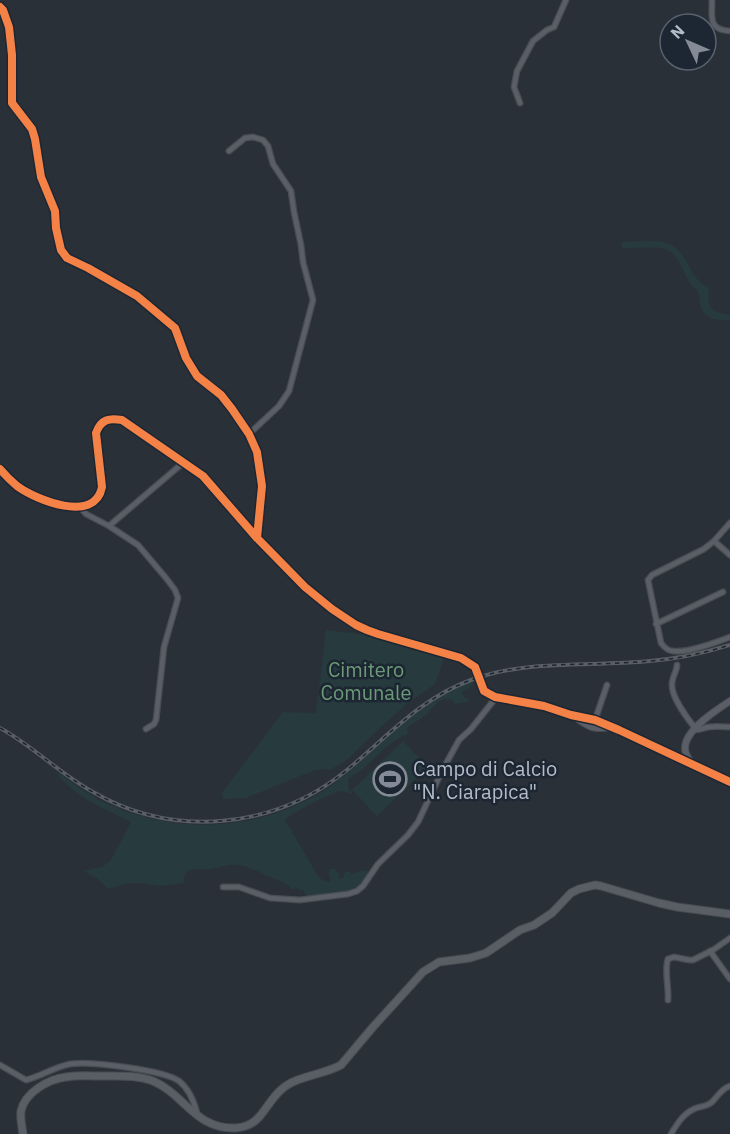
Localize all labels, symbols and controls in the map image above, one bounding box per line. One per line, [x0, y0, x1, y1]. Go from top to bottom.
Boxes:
north arrow [658, 12, 718, 72]
text: N [666, 20, 688, 43]
park label: Cimitero Comunale [321, 656, 411, 706]
place label: Campo di Calcio "N. Ciarapica" [413, 755, 557, 805]
sports icon: Campo di Calcio "N. Ciarapica" [372, 761, 408, 797]

